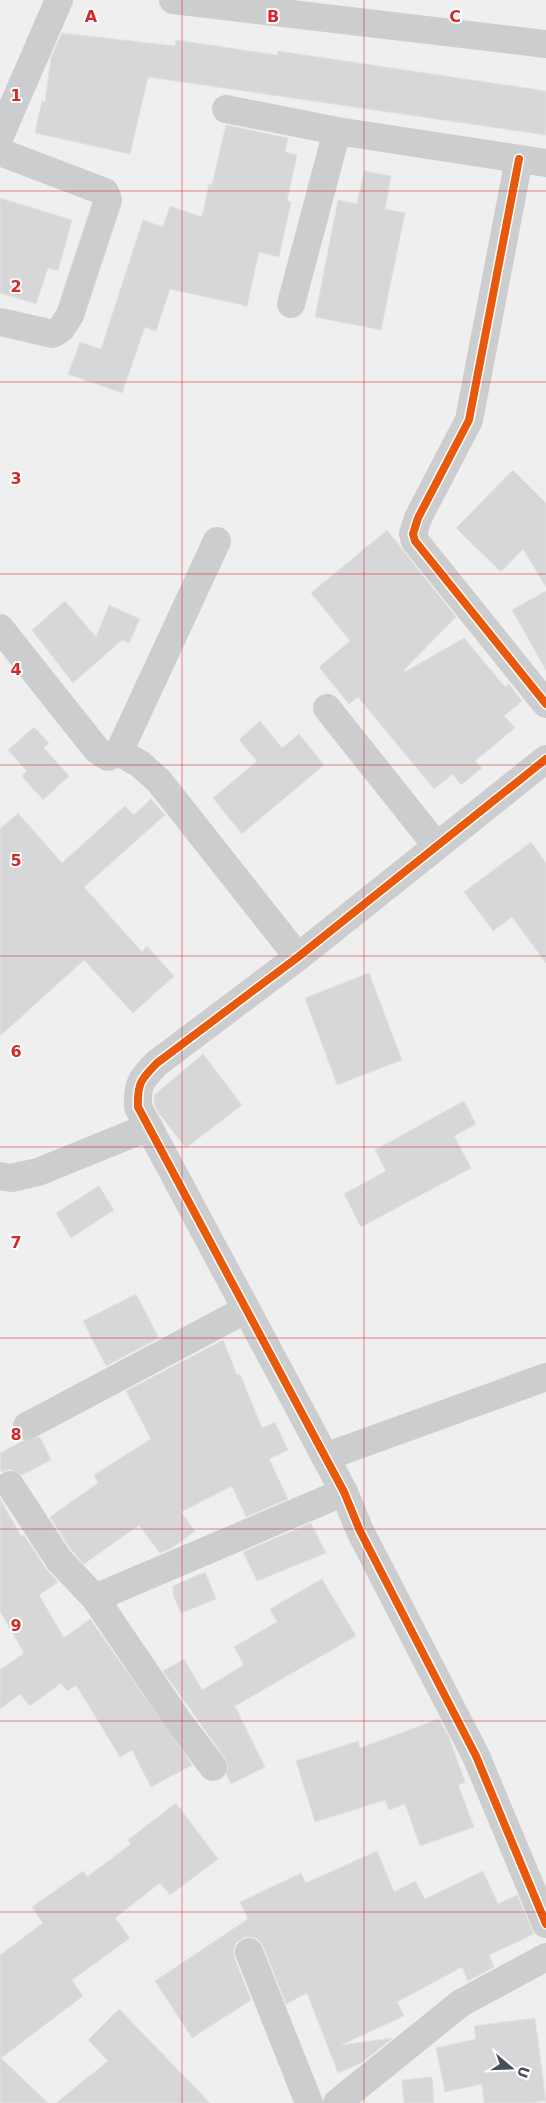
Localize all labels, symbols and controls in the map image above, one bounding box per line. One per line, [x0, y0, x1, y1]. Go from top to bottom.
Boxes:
text: A [85, 7, 98, 26]
text: B [267, 7, 279, 26]
text: C [449, 7, 461, 26]
text: 1 [10, 86, 22, 105]
text: 2 [10, 277, 22, 296]
text: 3 [10, 469, 22, 488]
text: 4 [10, 660, 22, 679]
text: 5 [10, 851, 22, 870]
text: 6 [10, 1042, 22, 1061]
text: 7 [10, 1233, 22, 1252]
text: 8 [10, 1425, 22, 1444]
text: 9 [10, 1616, 22, 1635]
north arrow [486, 2043, 536, 2093]
text: U [514, 2064, 533, 2080]

